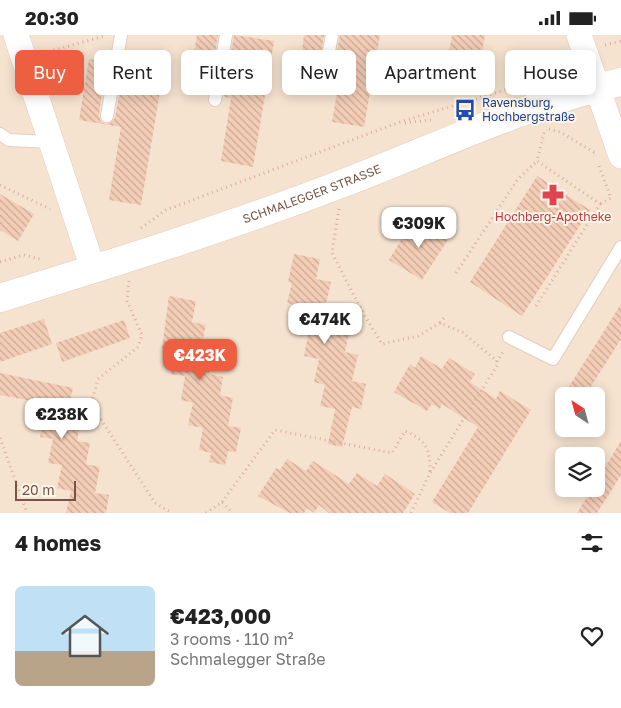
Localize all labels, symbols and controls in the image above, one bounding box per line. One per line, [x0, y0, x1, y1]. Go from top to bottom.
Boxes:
text: 20:30 [25, 6, 79, 29]
chip: Buy [15, 50, 84, 95]
chip: Rent [94, 50, 171, 95]
chip: Filters [181, 50, 272, 95]
chip: New [282, 50, 356, 95]
chip: Apartment [366, 50, 495, 95]
chip: House [505, 50, 596, 95]
place label: Ravensburg, Hochbergstraße [482, 95, 575, 124]
bus stop icon: Ravensburg, Hochbergstraße [452, 97, 478, 123]
street label: SCHMALEGGER STRASSE [241, 161, 383, 226]
pharmacy icon: Hochberg-Apotheke [540, 182, 566, 208]
pin: €309K [384, 207, 454, 249]
place label: Hochberg-Apotheke [495, 209, 611, 224]
text: €309K [392, 213, 446, 233]
pin: €474K [290, 303, 360, 345]
text: €474K [299, 309, 351, 329]
pin: €423K [165, 339, 235, 381]
text: €423K [174, 345, 226, 365]
north arrow [555, 387, 605, 437]
map controls [555, 387, 605, 497]
pin: €238K [27, 397, 97, 440]
text: €238K [36, 404, 88, 424]
button: layers [555, 447, 605, 497]
scale bar [15, 478, 76, 501]
text: 20 m [22, 481, 55, 498]
icon: filters [578, 529, 606, 557]
text: 4 homes [15, 530, 101, 556]
text: €423,000 [170, 603, 271, 629]
icon: home [55, 606, 115, 666]
icon: heart [578, 622, 606, 650]
text: 3 rooms · 110 m² [170, 629, 293, 649]
text: Schmalegger Straße [170, 649, 325, 669]

